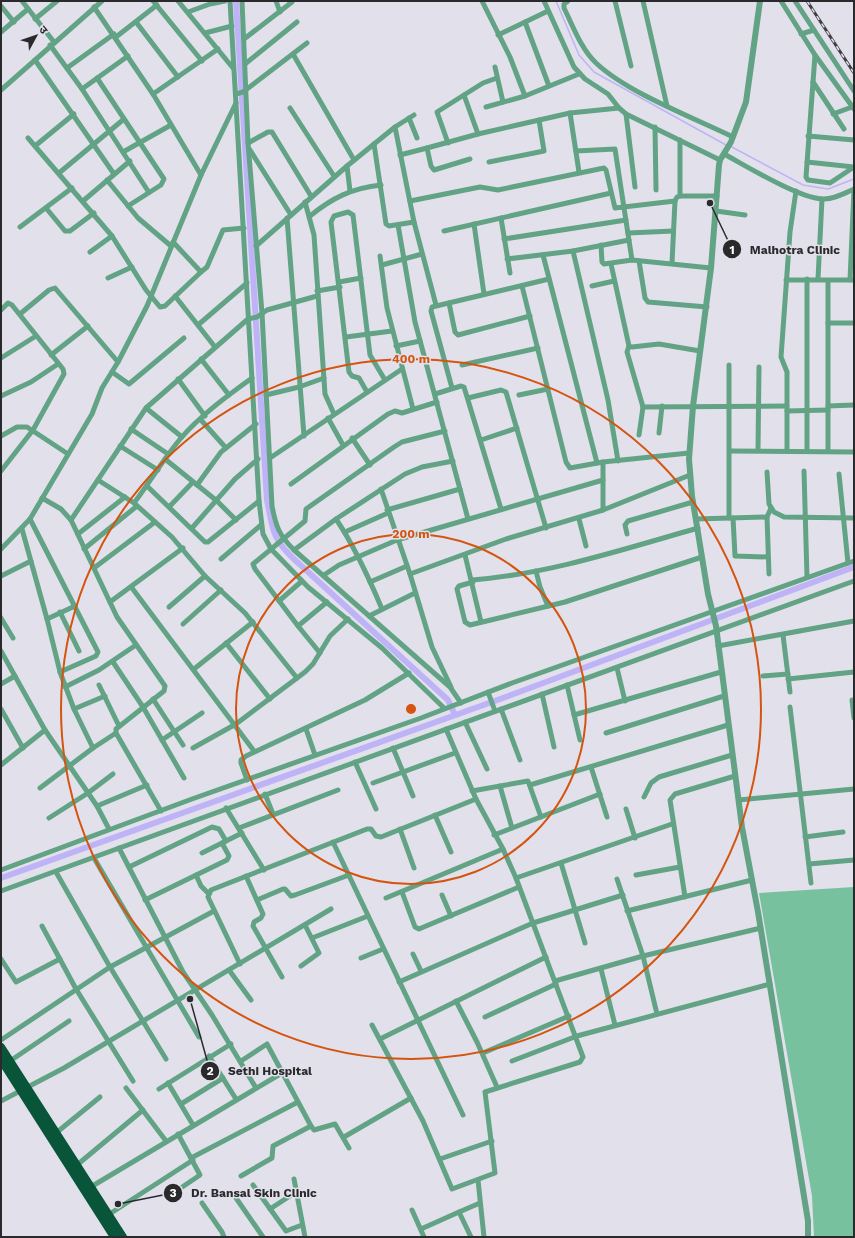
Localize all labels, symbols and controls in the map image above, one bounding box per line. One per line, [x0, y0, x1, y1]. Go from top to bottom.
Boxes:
north arrow [16, 16, 56, 56]
text: उ [36, 23, 51, 37]
callout: Malhotra Clinic [722, 237, 848, 261]
text: 1 [729, 243, 735, 257]
text: Malhotra Clinic [750, 243, 840, 257]
text: 400 m [392, 352, 430, 366]
text: 200 m [392, 527, 430, 541]
centre of rings [404, 702, 418, 716]
callout: Sethi Hospital [200, 1059, 320, 1083]
text: 2 [206, 1064, 214, 1078]
text: Sethi Hospital [228, 1064, 312, 1078]
callout: Dr. Bansal Skin Clinic [163, 1181, 325, 1205]
text: 3 [169, 1186, 177, 1200]
text: Dr. Bansal Skin Clinic [191, 1186, 317, 1200]

